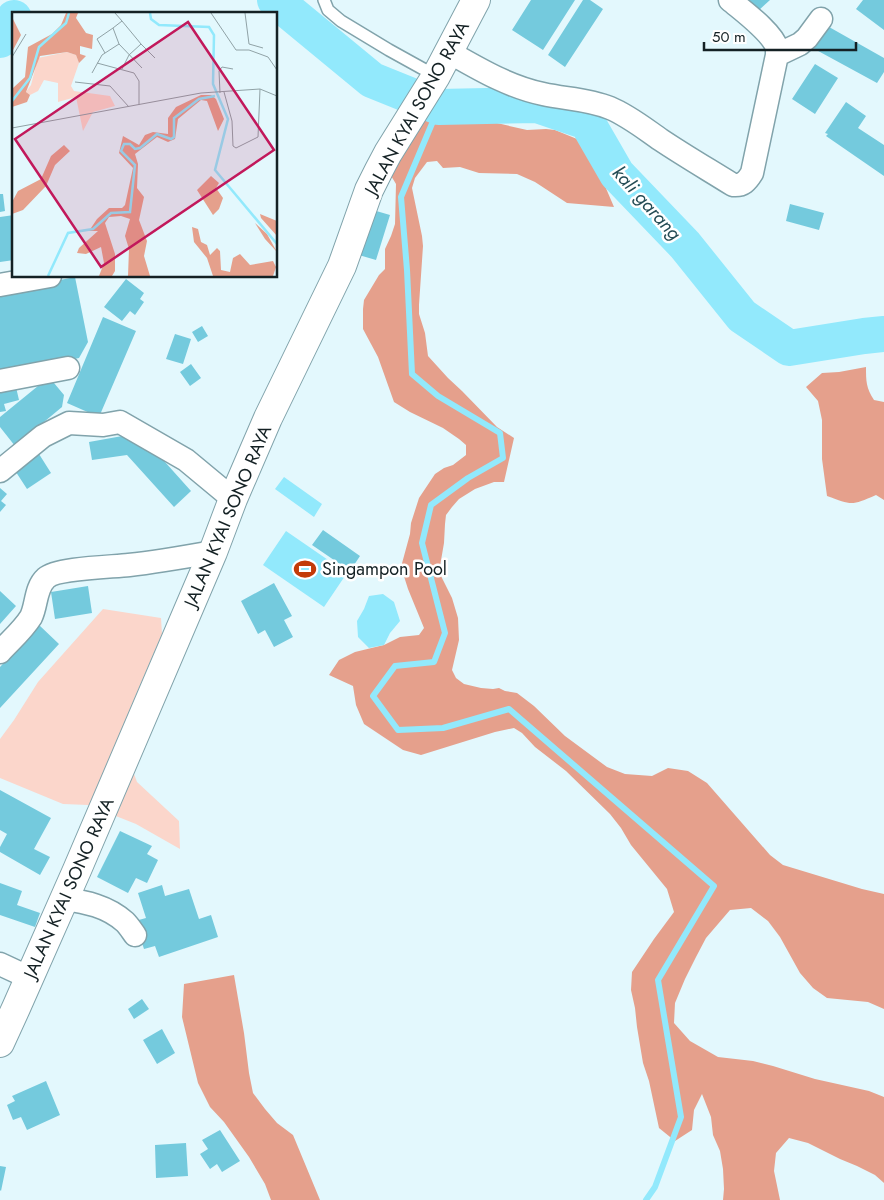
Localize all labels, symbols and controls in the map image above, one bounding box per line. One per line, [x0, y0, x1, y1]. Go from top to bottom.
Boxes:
inset map [12, 12, 278, 278]
street label: JALAN KYAI SONO RAYA [357, 16, 476, 201]
scale bar [704, 20, 856, 52]
text: 50 m [712, 26, 746, 48]
water label: kali garang [606, 160, 688, 246]
street label: JALAN KYAI SONO RAYA [177, 421, 278, 613]
sports icon: Singampon Pool [292, 556, 318, 582]
place label: Singampon Pool [322, 556, 447, 582]
street label: JALAN KYAI SONO RAYA [17, 793, 121, 984]

